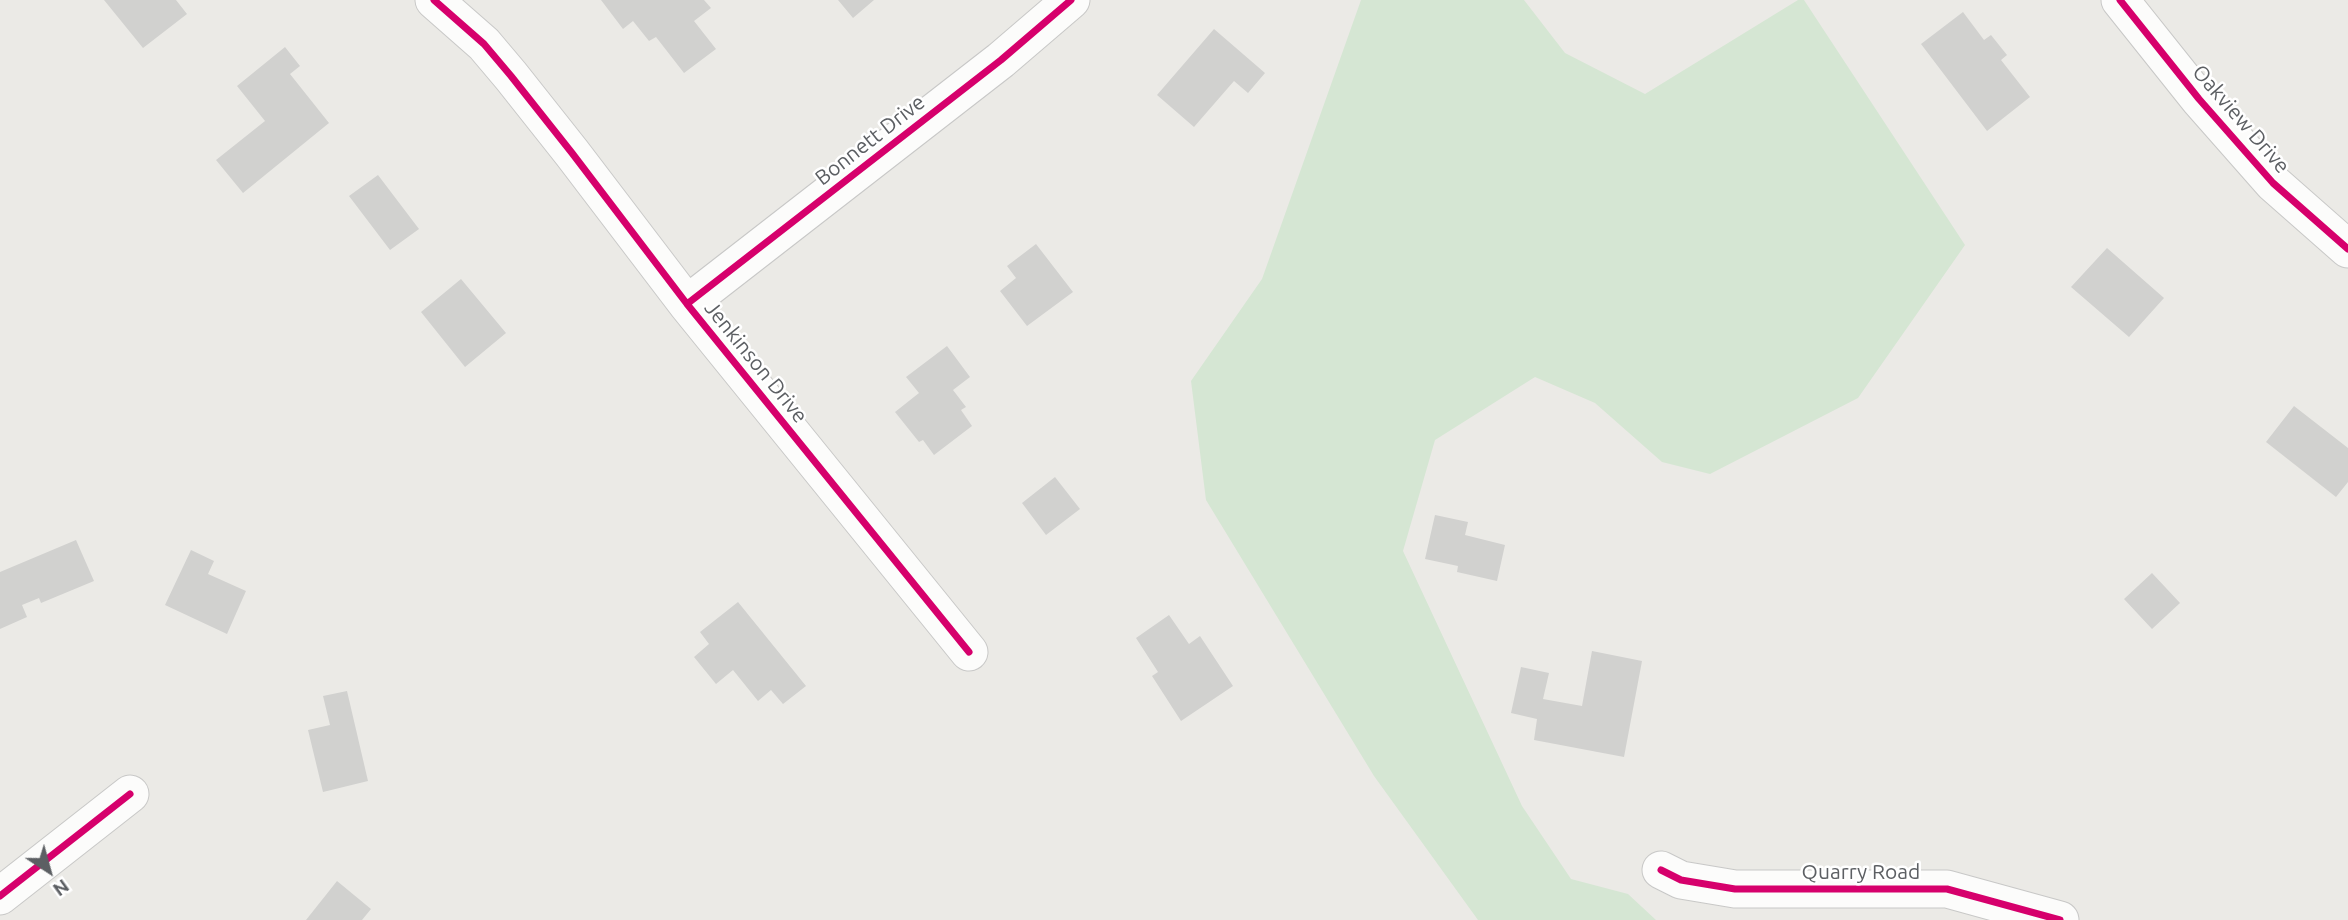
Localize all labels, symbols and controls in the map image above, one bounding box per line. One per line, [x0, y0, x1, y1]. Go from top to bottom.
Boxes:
street label: Oakview Drive [2187, 60, 2295, 178]
street label: Bonnett Drive [810, 89, 930, 191]
street label: Jenkinson Drive [699, 296, 813, 428]
north arrow [14, 836, 84, 906]
street label: Quarry Road [1802, 859, 1920, 885]
text: N [49, 875, 74, 901]

